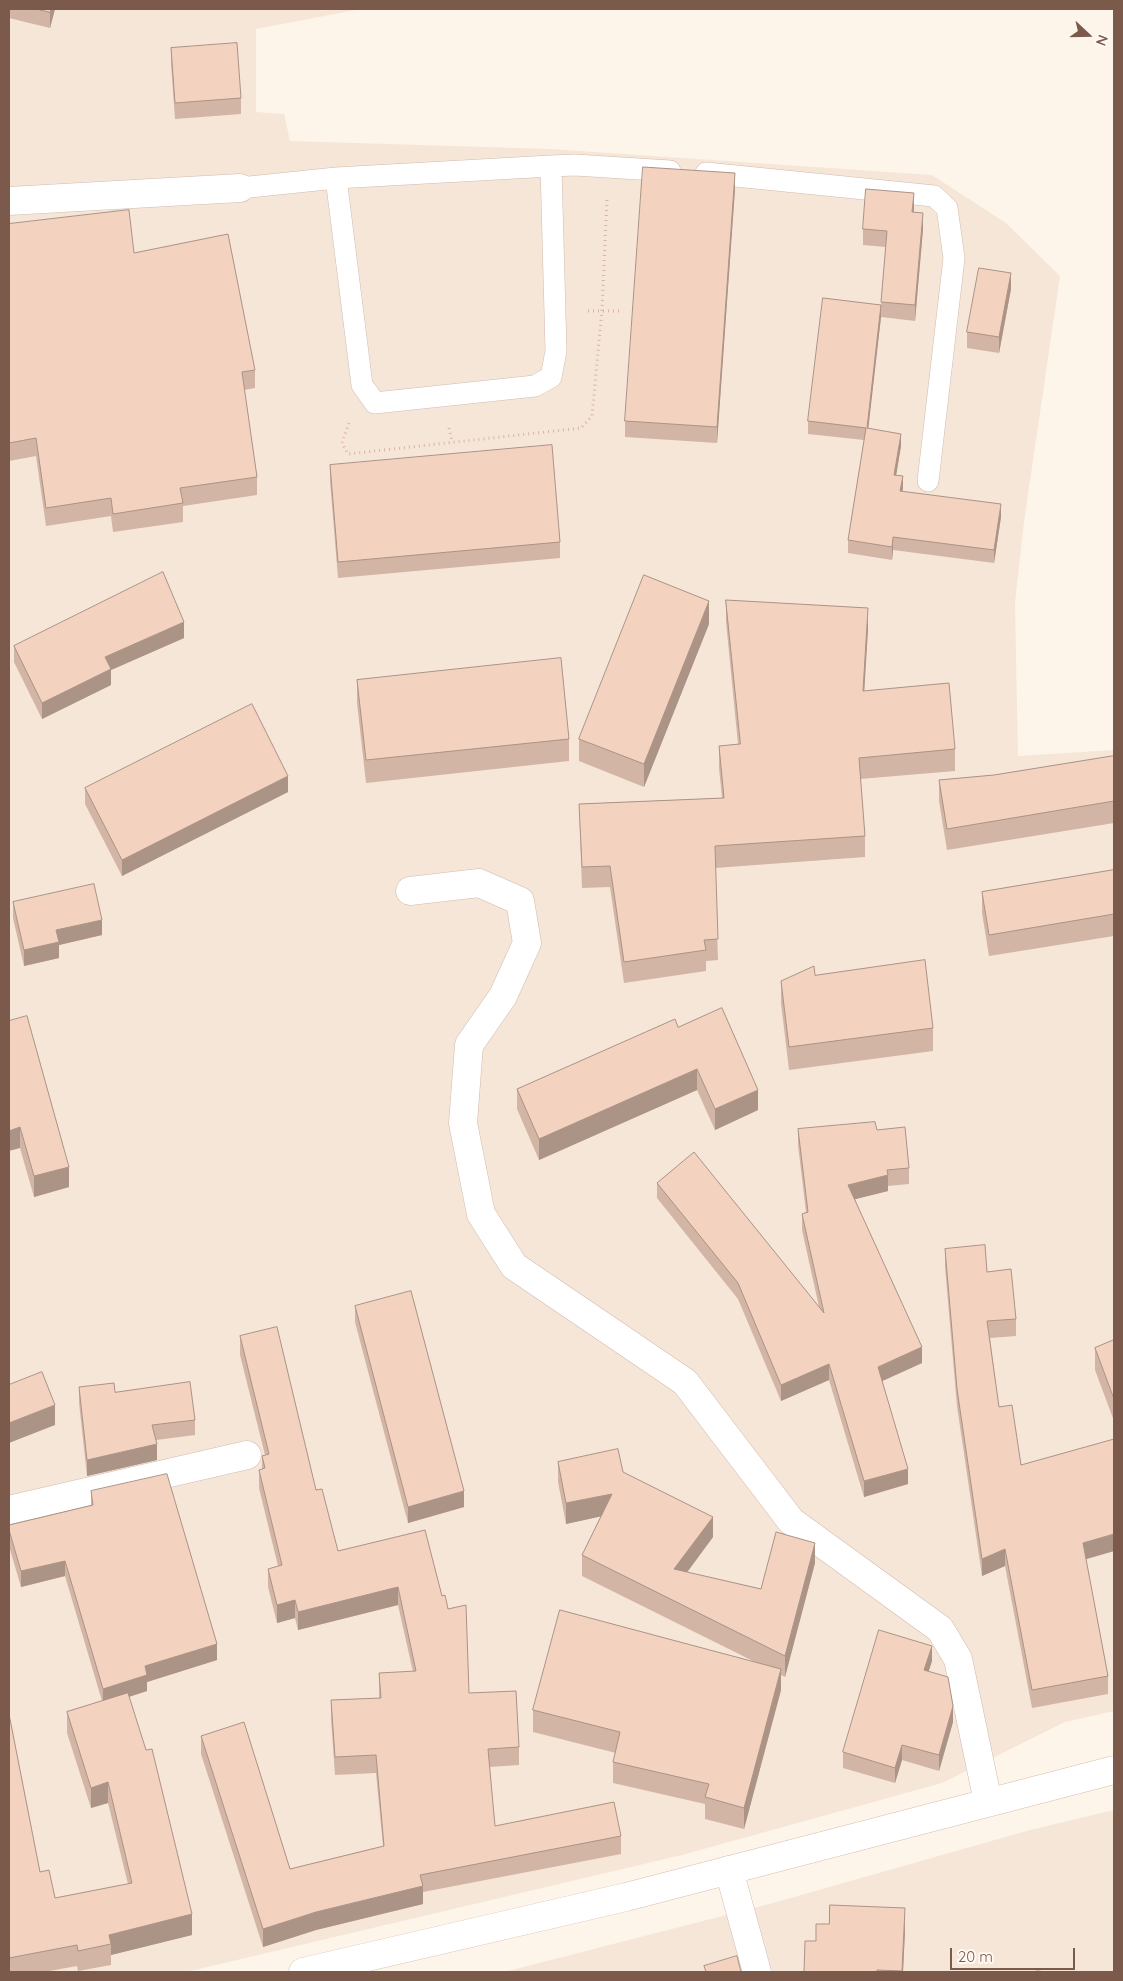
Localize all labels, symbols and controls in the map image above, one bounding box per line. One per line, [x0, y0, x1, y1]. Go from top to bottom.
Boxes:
north arrow [1063, 10, 1113, 60]
text: N [1092, 32, 1112, 48]
scale bar [953, 1938, 1078, 1970]
text: 20 m [958, 1947, 993, 1966]

